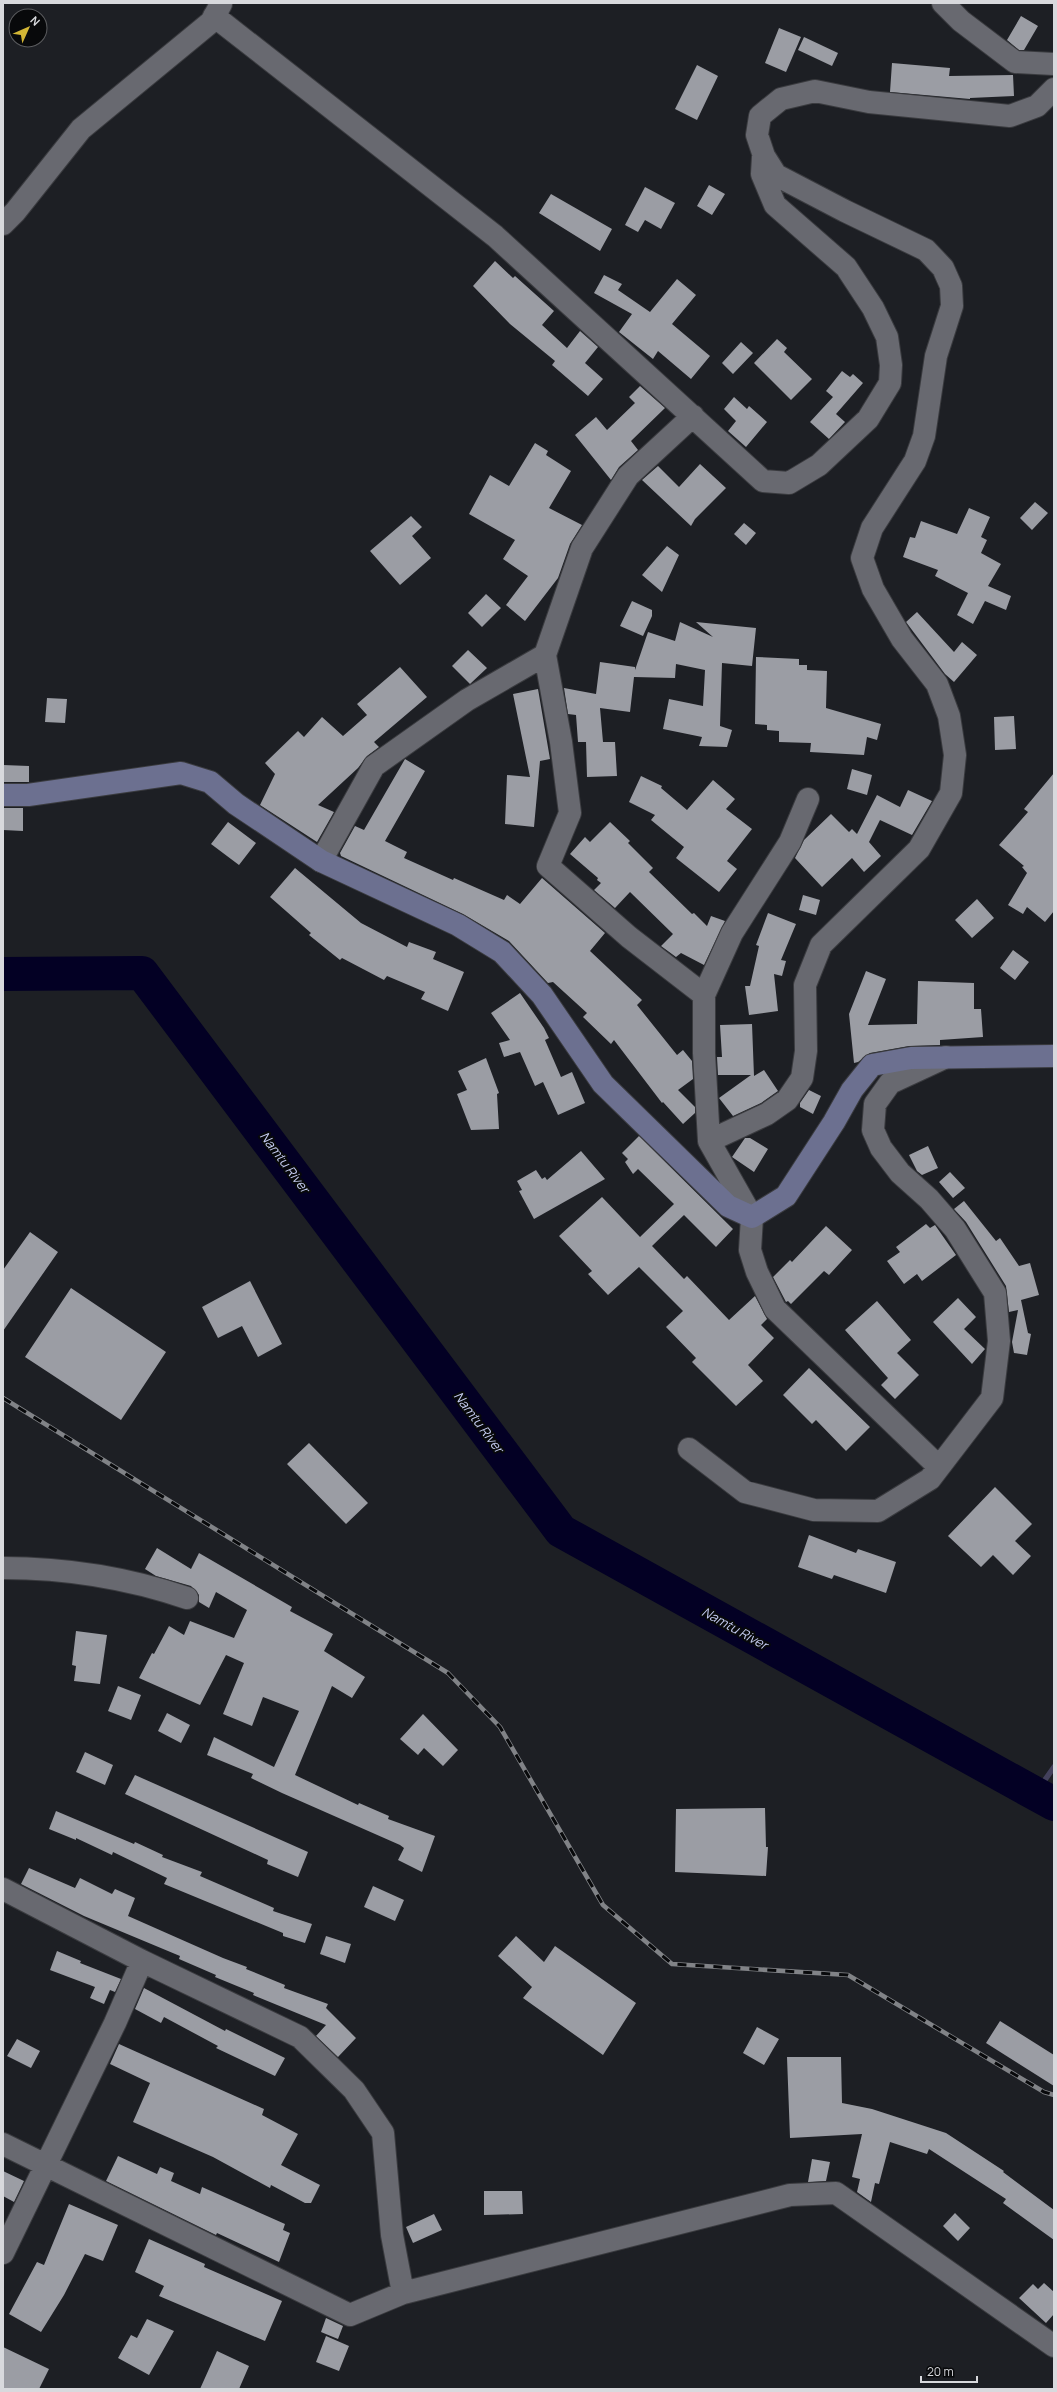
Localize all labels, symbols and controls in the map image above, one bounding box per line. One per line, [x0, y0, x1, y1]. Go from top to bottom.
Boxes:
north arrow [8, 8, 48, 48]
text: N [27, 12, 44, 29]
water label: Namtu River [256, 1128, 315, 1198]
water label: Namtu River [450, 1388, 509, 1458]
water label: Namtu River [699, 1603, 773, 1655]
scale bar [921, 2358, 977, 2384]
text: 20 m [927, 2363, 954, 2380]

